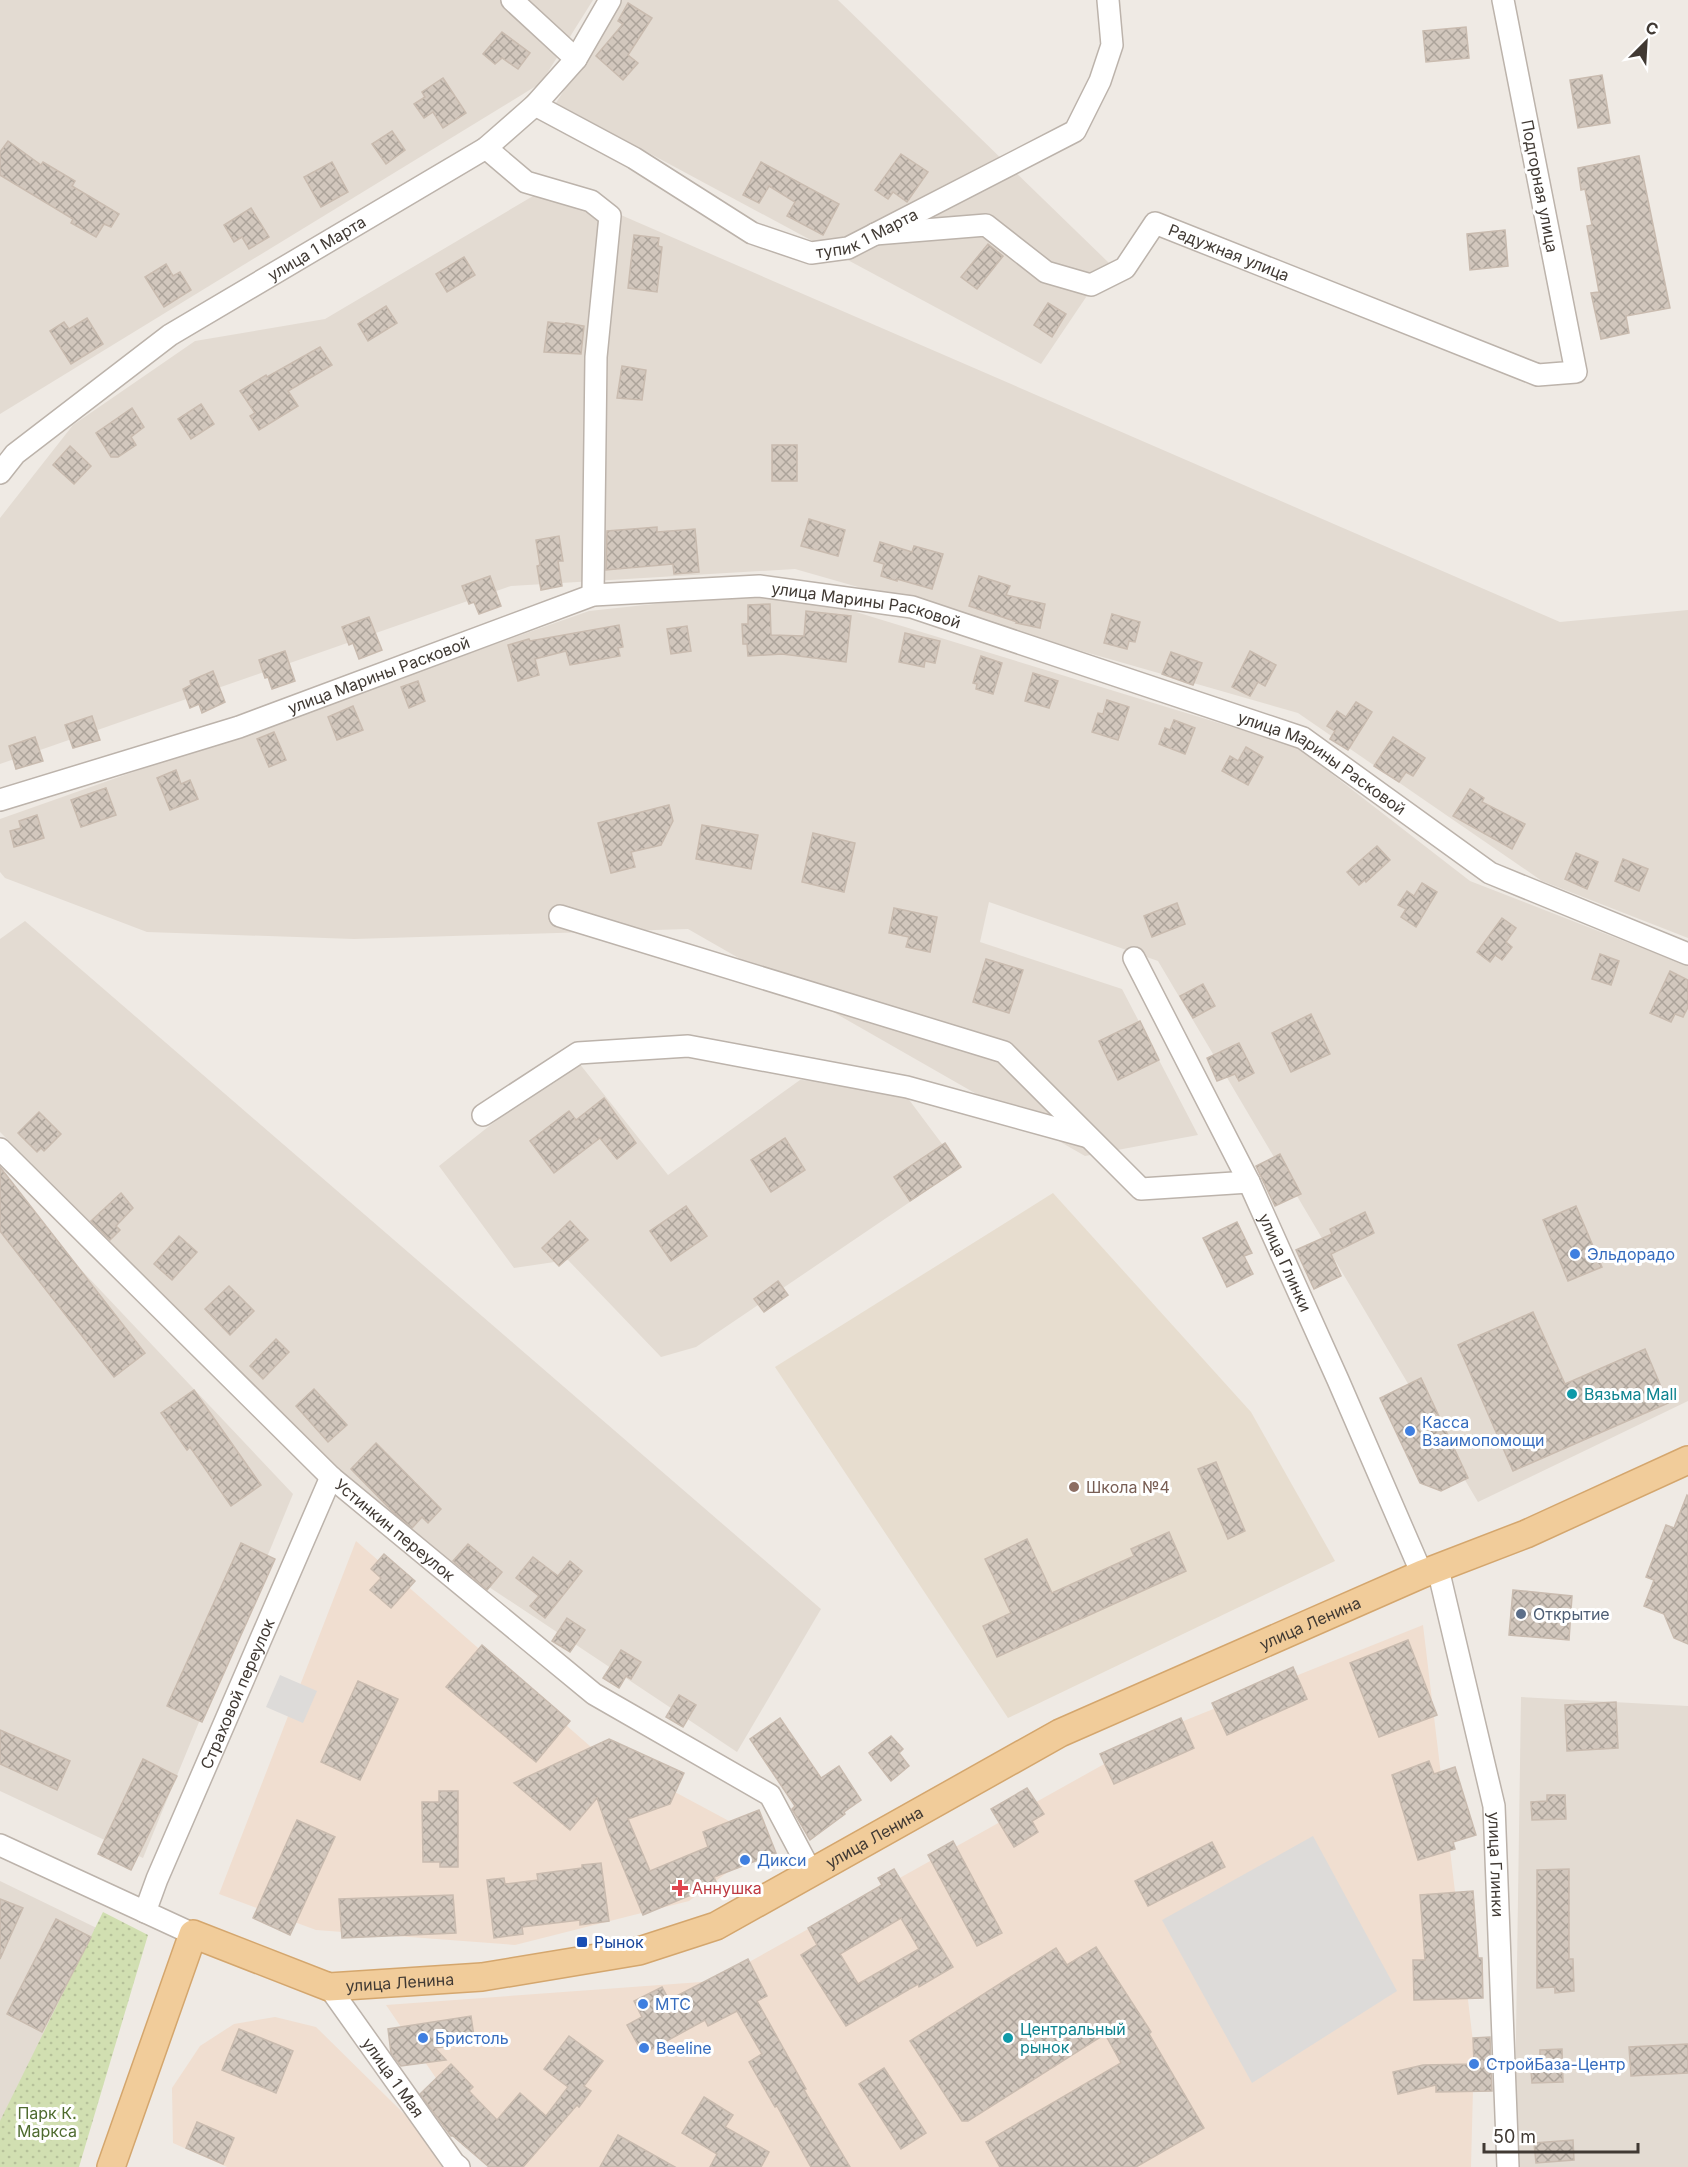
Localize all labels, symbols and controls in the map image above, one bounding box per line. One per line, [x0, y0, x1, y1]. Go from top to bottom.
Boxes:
north arrow [1616, 12, 1676, 72]
text: С [1643, 17, 1662, 40]
street label: Подгорная улица [1517, 118, 1563, 254]
street label: тупик 1 Марта [814, 204, 921, 262]
street label: улица 1 Марта [264, 211, 369, 285]
street label: Радужная улица [1165, 219, 1292, 285]
street label: улица Марины Расковой [770, 578, 964, 633]
street label: улица Марины Расковой [285, 632, 473, 718]
street label: улица Марины Расковой [1235, 707, 1410, 819]
street label: улица Глинки [1254, 1210, 1316, 1315]
place label: Эльдорадо [1587, 1244, 1675, 1264]
marker: Эльдорадо [1568, 1247, 1582, 1261]
place label: Вязьма Mall [1584, 1384, 1677, 1404]
marker: Вязьма Mall [1565, 1387, 1579, 1401]
place label: Касса Взаимопомощи [1422, 1412, 1545, 1450]
marker: Касса Взаимопомощи [1403, 1424, 1417, 1438]
street label: Устинкин переулок [331, 1474, 459, 1585]
place label: Школа №4 [1086, 1477, 1170, 1497]
marker: Школа №4 [1067, 1480, 1081, 1494]
street label: улица Ленина [1256, 1592, 1364, 1654]
place label: Открытие [1533, 1604, 1610, 1624]
marker: Открытие [1514, 1607, 1528, 1621]
street label: Страховой переулок [196, 1615, 279, 1772]
street label: улица Ленина [822, 1802, 927, 1872]
street label: улица Глинки [1484, 1811, 1508, 1918]
place label: Дикси [757, 1850, 806, 1870]
marker: Дикси [738, 1853, 752, 1867]
place label: Аннушка [692, 1878, 762, 1898]
marker: Аннушка [673, 1881, 687, 1895]
place label: Рынок [594, 1932, 644, 1952]
marker: Рынок [575, 1935, 589, 1949]
street label: улица Ленина [345, 1969, 455, 1996]
place label: МТС [655, 1994, 691, 2014]
marker: МТС [636, 1997, 650, 2011]
place label: Центральный рынок [1020, 2019, 1126, 2057]
place label: Бристоль [435, 2028, 509, 2048]
marker: Бристоль [416, 2031, 430, 2045]
marker: Центральный рынок [1001, 2031, 1015, 2045]
street label: улица 1 Мая [358, 2034, 428, 2121]
place label: Beeline [656, 2038, 712, 2058]
marker: Beeline [637, 2041, 651, 2055]
place label: СтройБаза-Центр [1486, 2054, 1626, 2074]
marker: СтройБаза-Центр [1467, 2057, 1481, 2071]
park label: Парк К. Маркса [17, 2103, 77, 2141]
scale bar [1484, 2116, 1638, 2154]
text: 50 m [1493, 2126, 1536, 2147]

